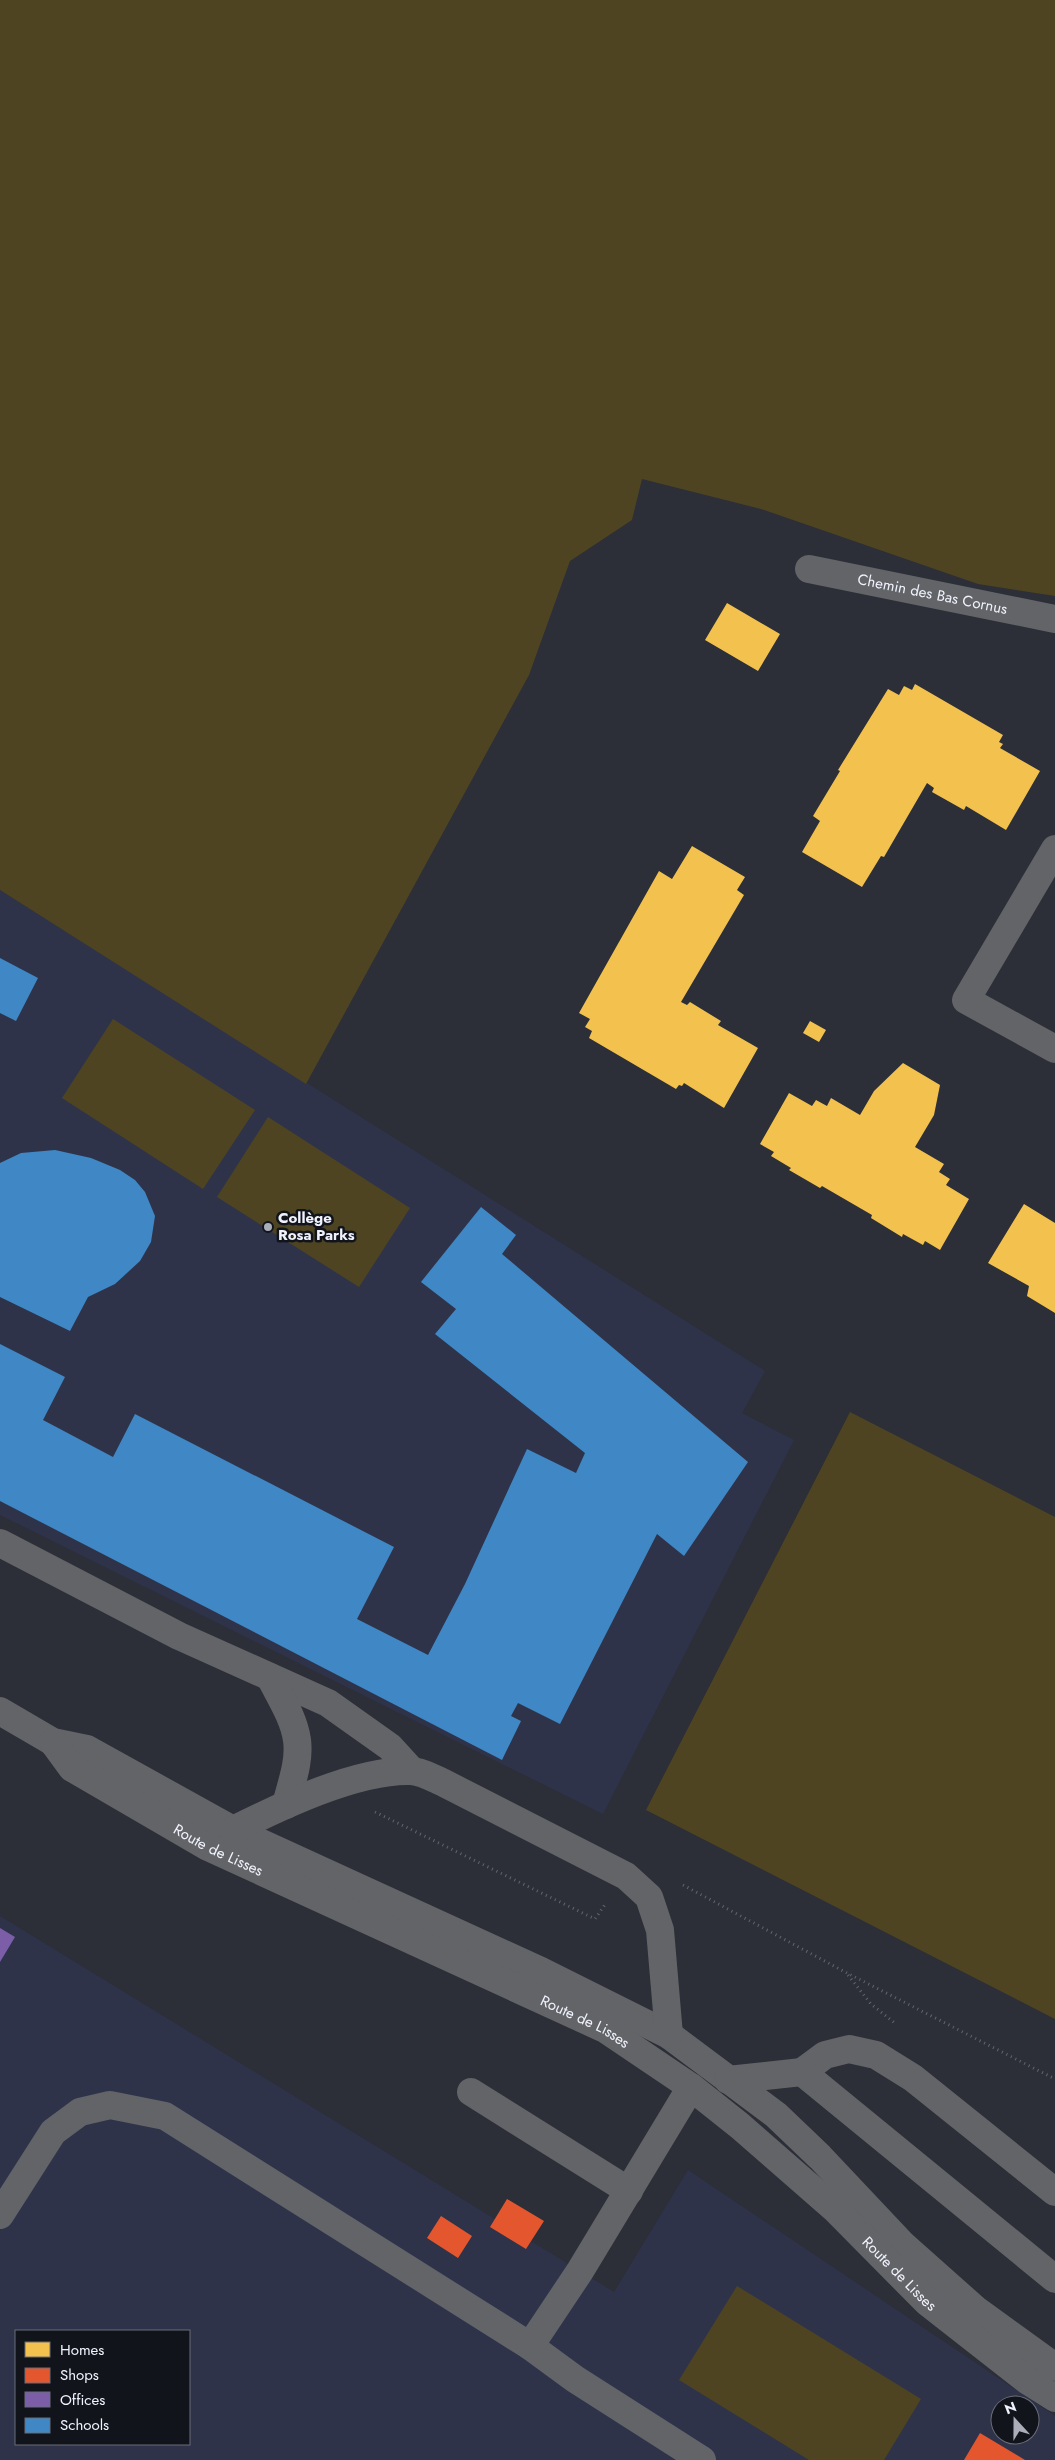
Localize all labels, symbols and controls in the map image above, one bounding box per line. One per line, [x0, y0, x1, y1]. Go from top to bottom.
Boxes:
street label: Chemin des Bas Cornus [856, 568, 1009, 620]
place label: Collège Rosa Parks [278, 1207, 355, 1246]
marker: Collège Rosa Parks [262, 1221, 274, 1233]
street label: Route de Lisses [169, 1818, 267, 1882]
street label: Route de Lisses [537, 1990, 634, 2054]
street label: Route de Lisses [857, 2231, 941, 2316]
legend [15, 2330, 190, 2445]
text: Homes [60, 2339, 104, 2361]
text: Shops [60, 2364, 99, 2386]
text: Offices [60, 2389, 105, 2411]
north arrow [990, 2395, 1040, 2445]
text: N [1002, 2397, 1019, 2419]
text: Schools [60, 2414, 109, 2436]

